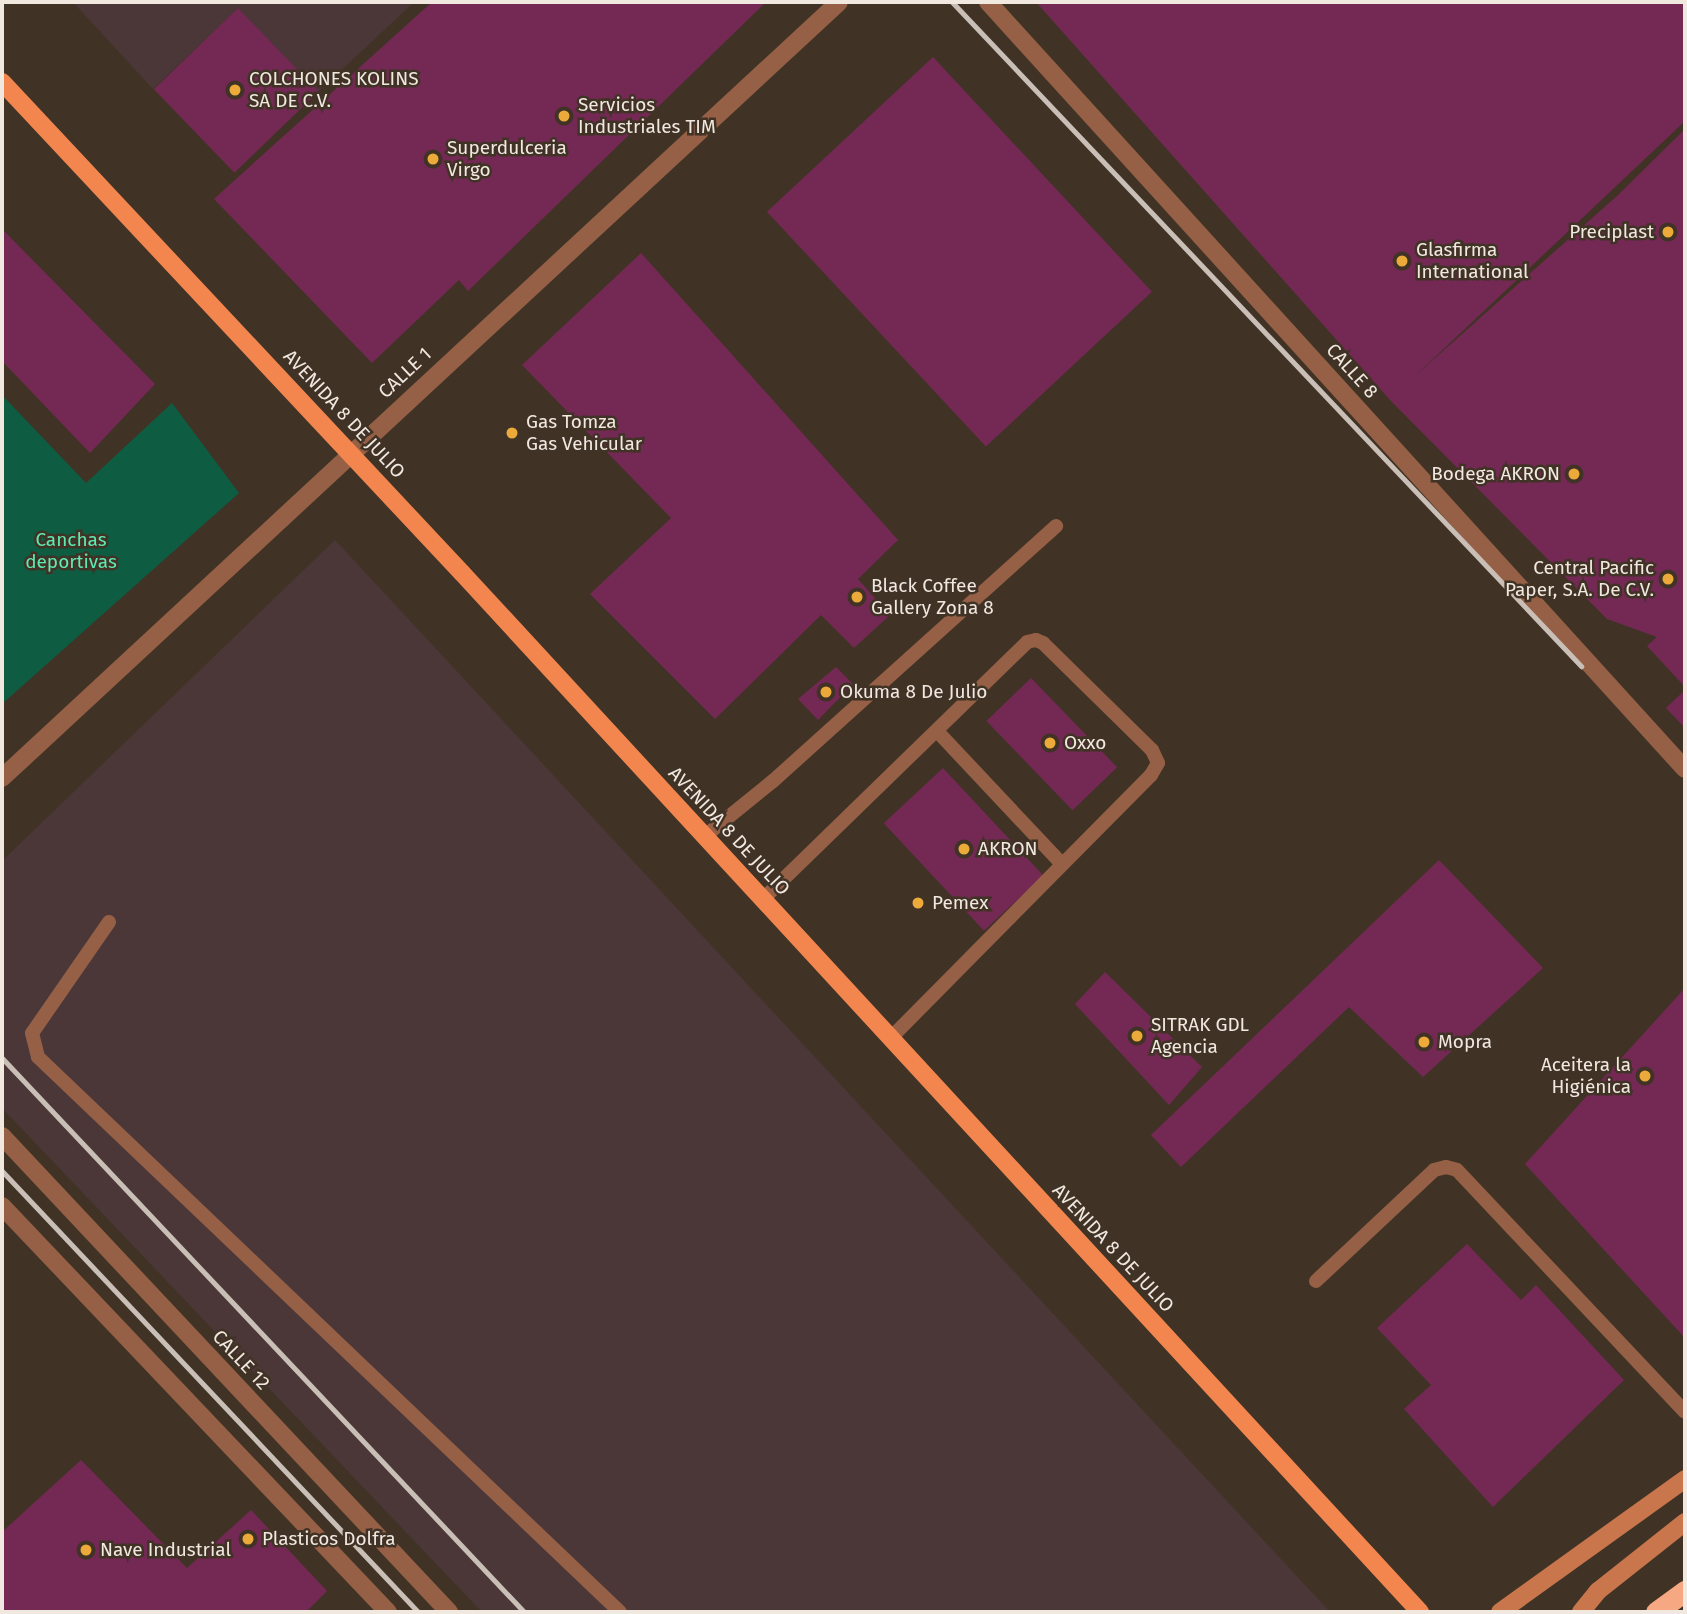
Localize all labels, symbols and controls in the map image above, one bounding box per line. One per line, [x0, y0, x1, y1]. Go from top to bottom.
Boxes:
place label: COLCHONES KOLINS SA DE C.V. [249, 68, 419, 112]
marker: COLCHONES KOLINS SA DE C.V. [227, 82, 243, 98]
place label: Servicios Industriales TIM [578, 94, 716, 138]
marker: Servicios Industriales TIM [556, 108, 572, 124]
place label: Superdulceria Virgo [447, 137, 567, 181]
marker: Superdulceria Virgo [425, 151, 441, 167]
place label: Preciplast [1569, 221, 1654, 243]
marker: Preciplast [1660, 224, 1676, 240]
place label: Glasfirma International [1416, 239, 1529, 283]
marker: Glasfirma International [1394, 253, 1410, 269]
street label: CALLE 8 [1321, 339, 1383, 403]
street label: CALLE 1 [374, 343, 436, 403]
street label: AVENIDA 8 DE JULIO [279, 345, 409, 483]
place label: Gas Tomza Gas Vehicular [526, 411, 642, 455]
marker: Gas Tomza Gas Vehicular [504, 425, 520, 441]
place label: Bodega AKRON [1431, 463, 1560, 485]
marker: Bodega AKRON [1566, 466, 1582, 482]
park label: Canchas deportivas [25, 529, 117, 573]
place label: Central Pacific Paper, S.A. De C.V. [1505, 557, 1654, 601]
marker: Central Pacific Paper, S.A. De C.V. [1660, 571, 1676, 587]
place label: Black Coffee Gallery Zona 8 [871, 575, 994, 619]
marker: Black Coffee Gallery Zona 8 [849, 589, 865, 605]
place label: Okuma 8 De Julio [840, 681, 987, 703]
marker: Okuma 8 De Julio [818, 684, 834, 700]
place label: Oxxo [1064, 732, 1106, 754]
marker: Oxxo [1042, 735, 1058, 751]
street label: AVENIDA 8 DE JULIO [664, 762, 794, 900]
place label: AKRON [978, 838, 1038, 860]
marker: AKRON [956, 841, 972, 857]
place label: Pemex [932, 892, 989, 914]
marker: Pemex [910, 895, 926, 911]
place label: SITRAK GDL Agencia [1151, 1014, 1249, 1058]
marker: SITRAK GDL Agencia [1129, 1028, 1145, 1044]
place label: Mopra [1438, 1031, 1492, 1053]
marker: Mopra [1416, 1034, 1432, 1050]
place label: Aceitera la Higiénica [1541, 1054, 1631, 1098]
marker: Aceitera la Higiénica [1637, 1068, 1653, 1084]
street label: AVENIDA 8 DE JULIO [1048, 1179, 1178, 1317]
street label: CALLE 12 [208, 1325, 274, 1395]
place label: Plasticos Dolfra [262, 1528, 396, 1550]
marker: Plasticos Dolfra [240, 1531, 256, 1547]
place label: Nave Industrial [100, 1539, 231, 1561]
marker: Nave Industrial [78, 1542, 94, 1558]

